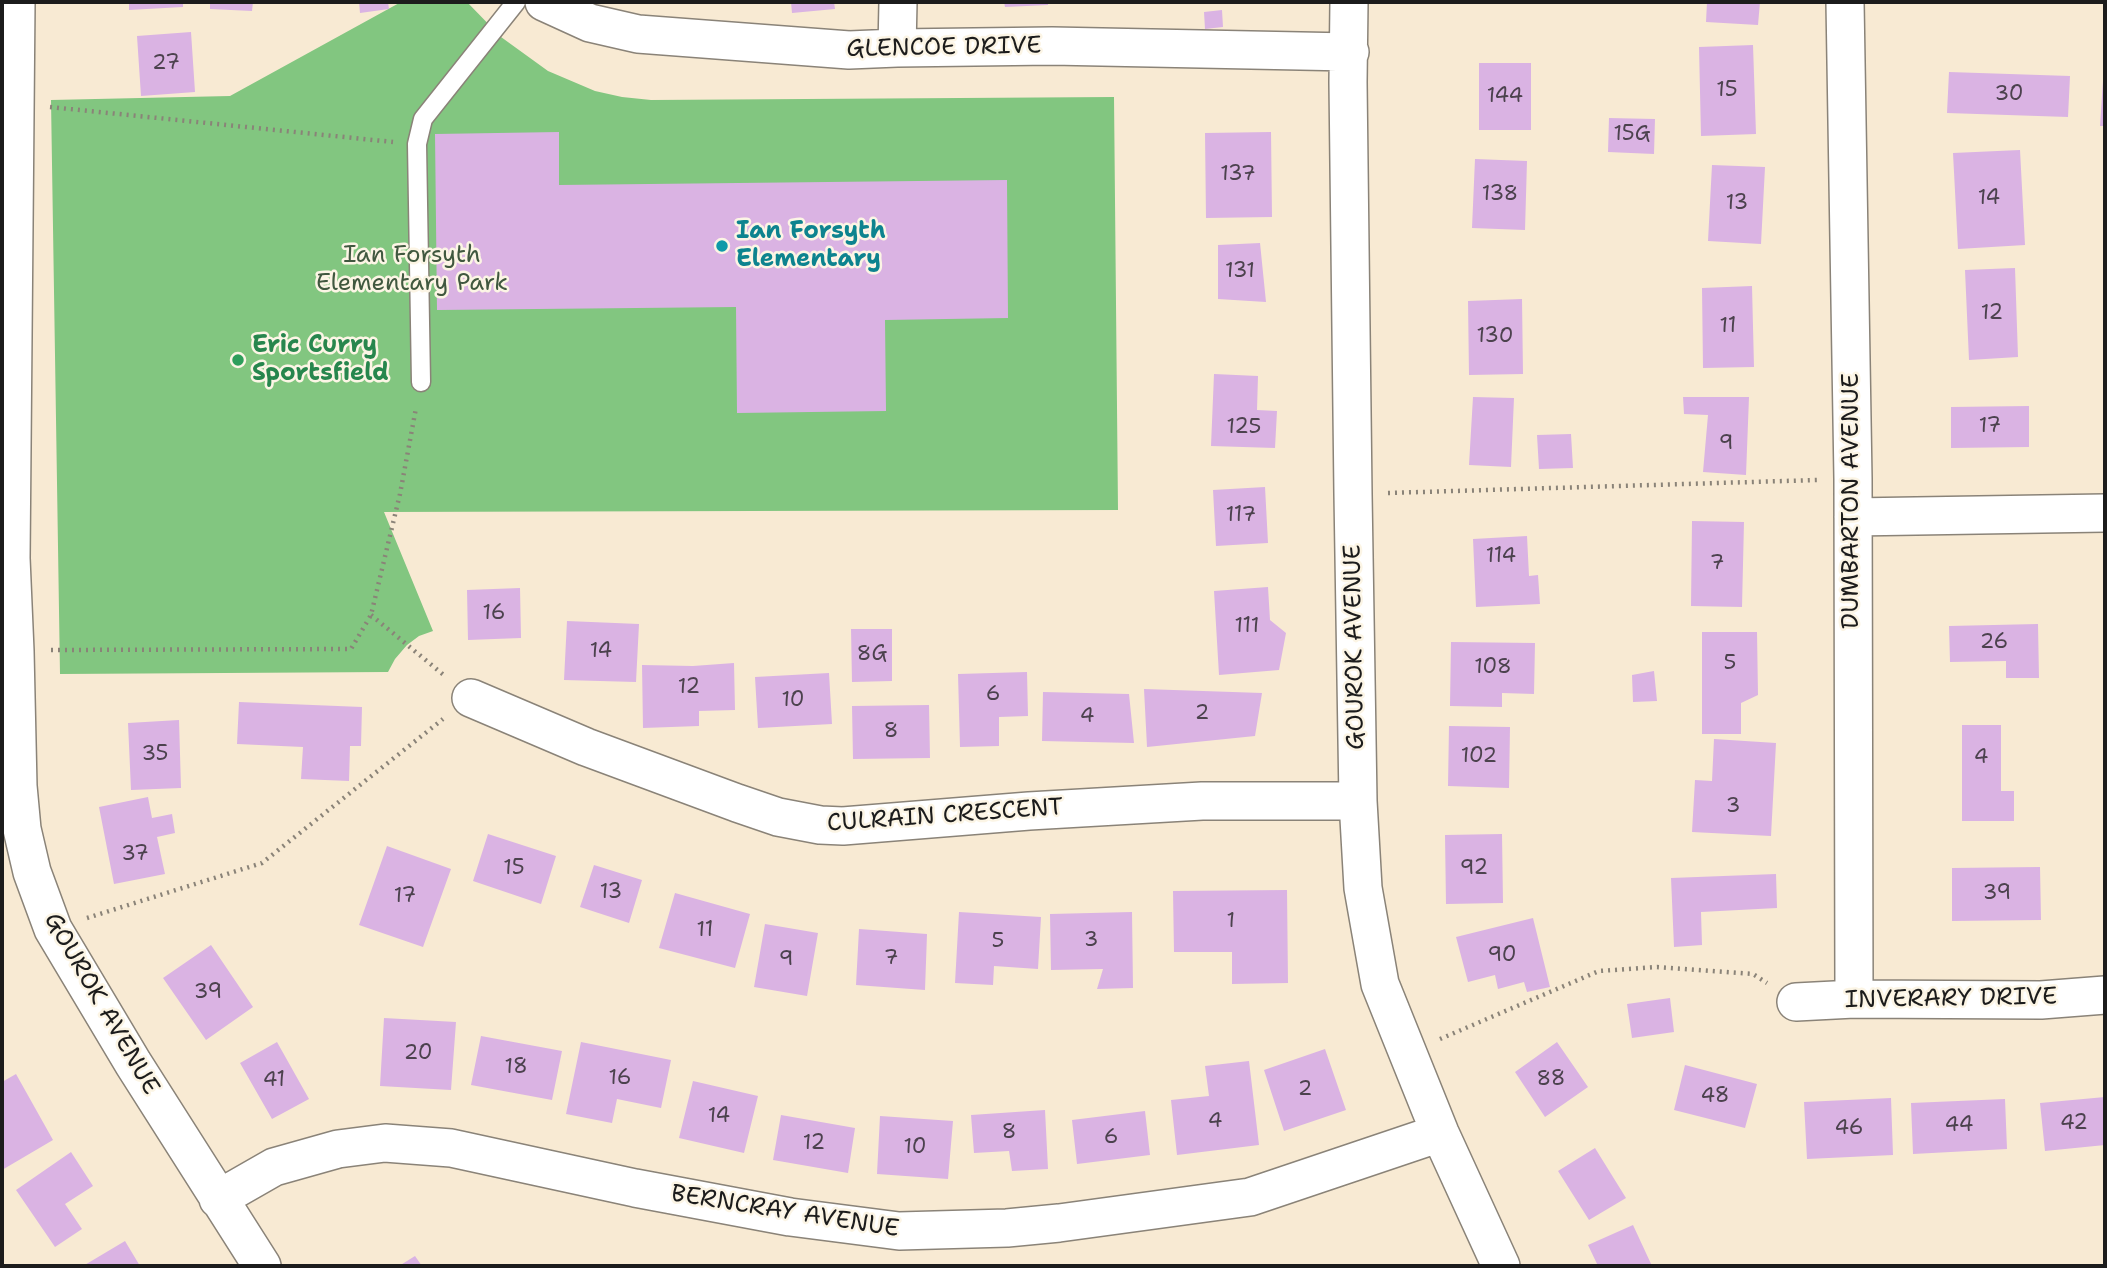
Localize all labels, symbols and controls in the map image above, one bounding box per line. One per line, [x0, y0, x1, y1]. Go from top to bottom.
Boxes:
street label: GLENCOE DRIVE [846, 32, 1042, 64]
house number: 27 [152, 51, 180, 77]
house number: 15 [1716, 78, 1738, 104]
house number: 30 [1994, 82, 2024, 108]
house number: 144 [1487, 84, 1523, 110]
house number: 15G [1613, 122, 1651, 148]
house number: 137 [1220, 162, 1256, 188]
house number: 138 [1482, 182, 1518, 208]
house number: 14 [1978, 186, 2000, 212]
house number: 13 [1726, 191, 1748, 217]
place label: Ian Forsyth Elementary [736, 218, 886, 274]
marker: Ian Forsyth Elementary [714, 238, 730, 254]
park label: Ian Forsyth Elementary Park [316, 242, 508, 298]
house number: 131 [1225, 259, 1255, 285]
house number: 12 [1981, 301, 2003, 327]
house number: 11 [1720, 314, 1736, 340]
house number: 130 [1477, 324, 1513, 350]
place label: Eric Curry Sportsfield [252, 332, 389, 388]
marker: Eric Curry Sportsfield [230, 352, 246, 368]
street label: DUMBARTON AVENUE [1838, 373, 1866, 629]
house number: 17 [1979, 414, 2001, 440]
house number: 125 [1227, 415, 1261, 441]
house number: 9 [1719, 431, 1733, 457]
house number: 117 [1226, 503, 1256, 529]
street label: GOUROK AVENUE [1339, 544, 1371, 750]
house number: 114 [1486, 544, 1516, 570]
house number: 7 [1710, 551, 1724, 577]
house number: 16 [483, 601, 505, 627]
house number: 111 [1235, 614, 1259, 640]
house number: 26 [1980, 630, 2008, 656]
house number: 14 [590, 639, 612, 665]
house number: 8G [857, 642, 887, 668]
house number: 5 [1724, 651, 1736, 677]
house number: 108 [1474, 655, 1512, 681]
house number: 12 [678, 675, 700, 701]
house number: 6 [986, 682, 1000, 708]
house number: 10 [782, 688, 804, 714]
house number: 2 [1195, 701, 1209, 727]
house number: 4 [1080, 704, 1094, 730]
house number: 8 [884, 719, 898, 745]
house number: 35 [142, 742, 168, 768]
house number: 102 [1461, 744, 1497, 770]
house number: 4 [1974, 745, 1988, 771]
street label: CULRAIN CRESCENT [826, 793, 1064, 839]
house number: 3 [1726, 794, 1740, 820]
house number: 37 [121, 842, 149, 868]
house number: 15 [503, 856, 525, 882]
house number: 92 [1460, 856, 1488, 882]
house number: 13 [600, 880, 622, 906]
house number: 39 [1983, 881, 2011, 907]
house number: 17 [394, 884, 416, 910]
street label: GOUROK AVENUE [37, 908, 165, 1100]
house number: 1 [1227, 909, 1235, 935]
house number: 11 [697, 918, 713, 944]
house number: 3 [1084, 928, 1098, 954]
house number: 5 [992, 929, 1004, 955]
house number: 90 [1487, 943, 1517, 969]
house number: 7 [884, 946, 898, 972]
house number: 9 [779, 947, 793, 973]
house number: 39 [194, 980, 222, 1006]
street label: INVERARY DRIVE [1845, 983, 2057, 1015]
house number: 20 [404, 1041, 432, 1067]
house number: 18 [504, 1055, 528, 1081]
house number: 16 [609, 1066, 631, 1092]
house number: 88 [1537, 1067, 1565, 1093]
house number: 41 [263, 1068, 285, 1094]
house number: 2 [1298, 1077, 1312, 1103]
house number: 48 [1701, 1084, 1729, 1110]
house number: 14 [708, 1104, 730, 1130]
house number: 4 [1208, 1109, 1222, 1135]
house number: 42 [2060, 1111, 2088, 1137]
house number: 44 [1945, 1113, 1973, 1139]
house number: 46 [1835, 1116, 1863, 1142]
house number: 8 [1002, 1120, 1016, 1146]
house number: 6 [1104, 1125, 1118, 1151]
house number: 12 [803, 1131, 825, 1157]
house number: 10 [904, 1135, 926, 1161]
street label: BERNCRAY AVENUE [669, 1180, 901, 1244]

